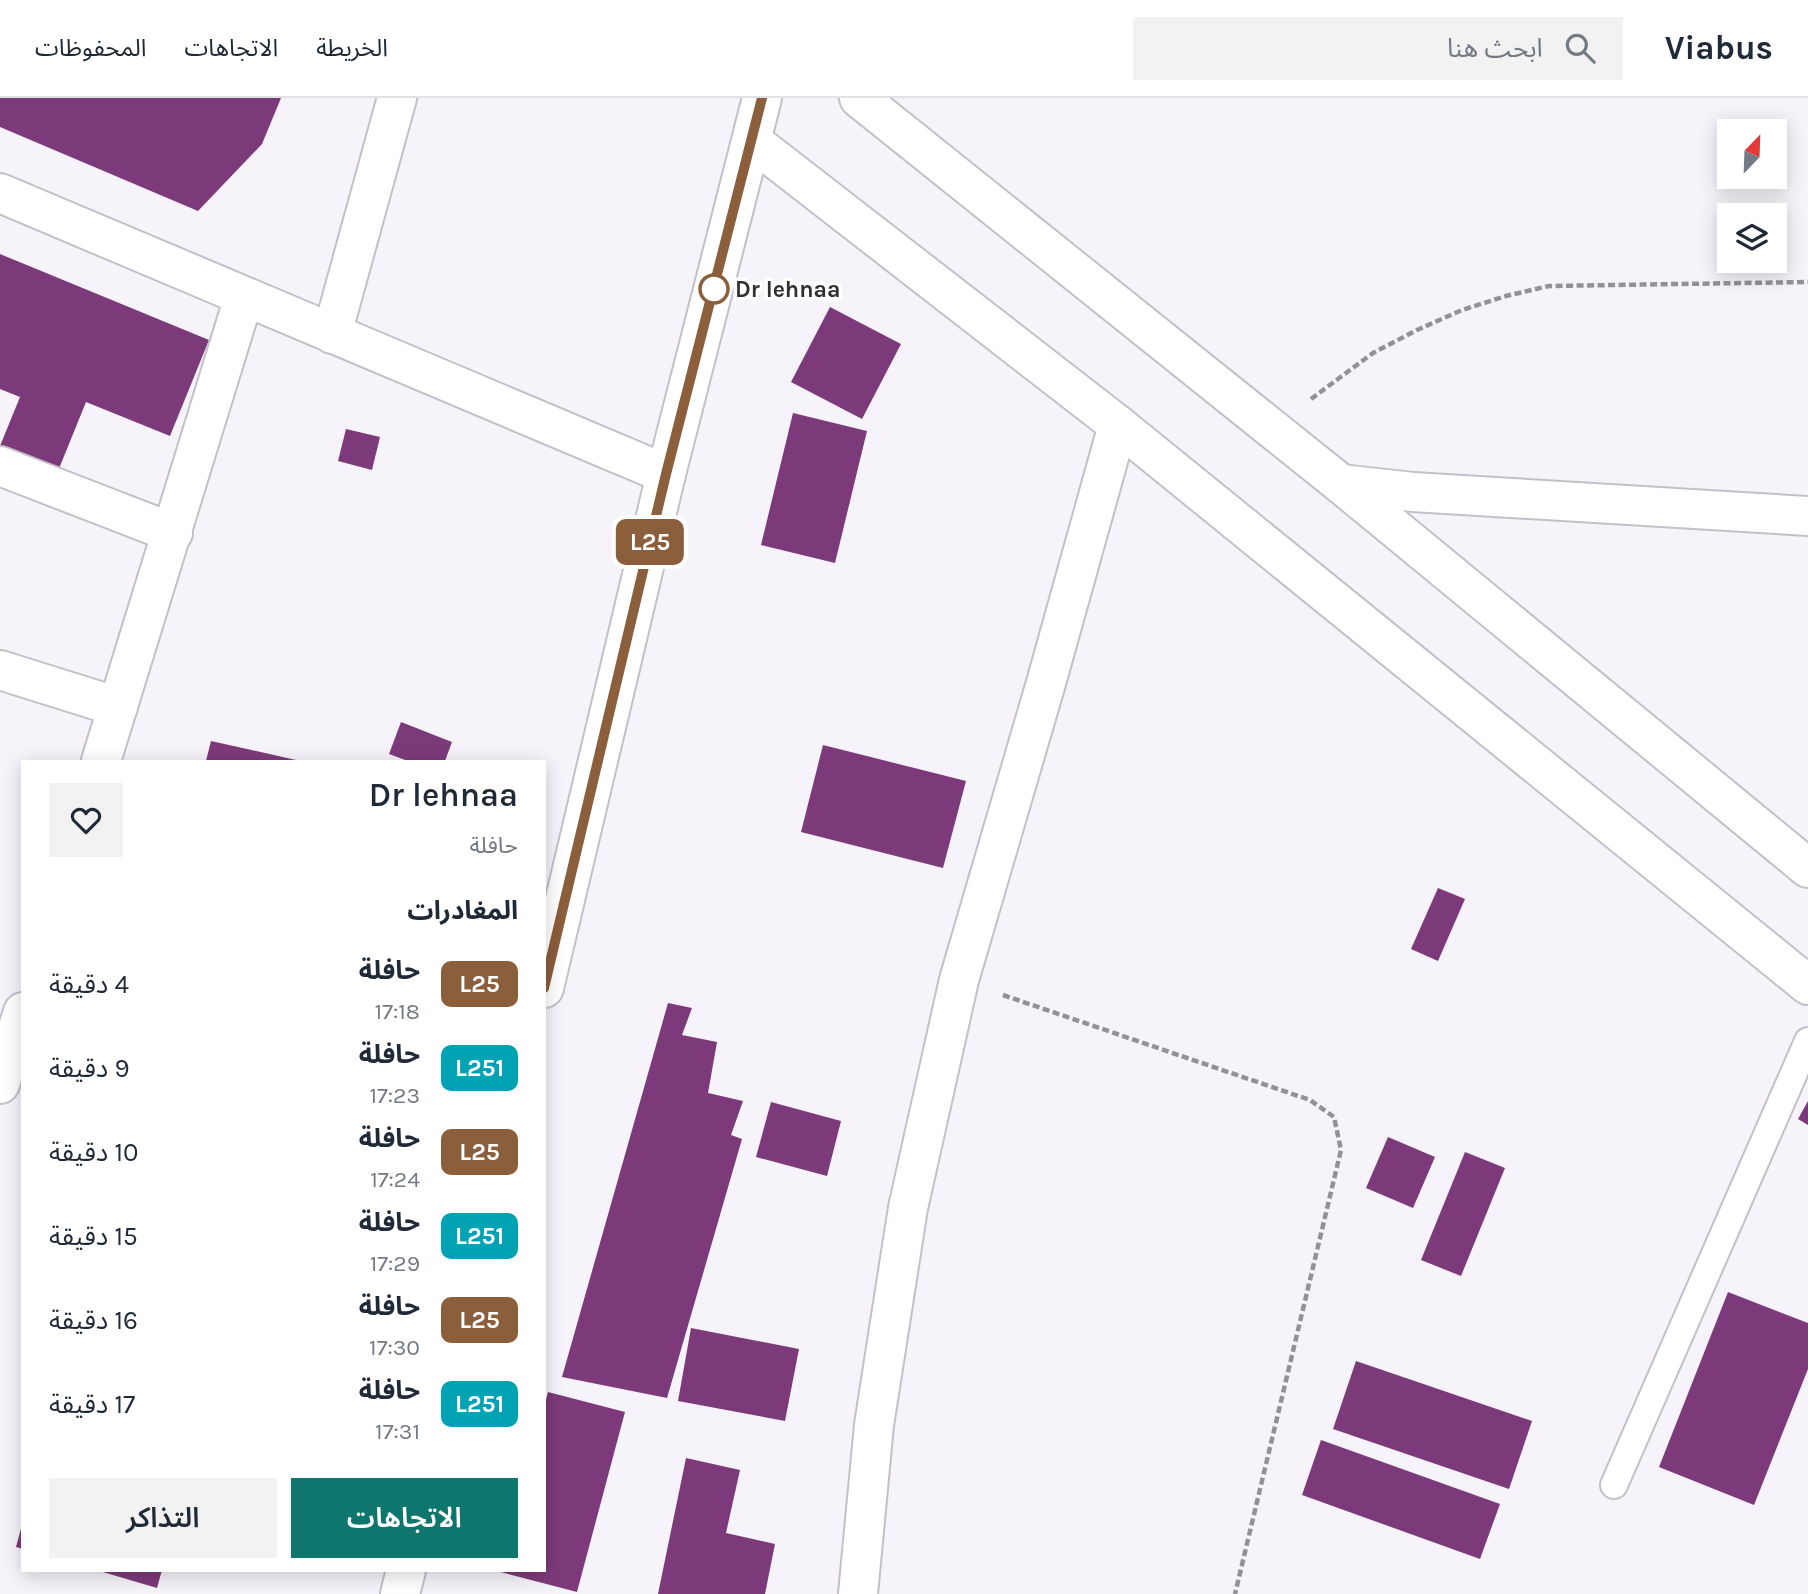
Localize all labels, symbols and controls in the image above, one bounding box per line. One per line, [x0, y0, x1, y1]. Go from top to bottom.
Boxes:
search box [1133, 17, 1623, 80]
icon: search [1561, 29, 1599, 67]
text: Viabus [1665, 29, 1773, 67]
text: ابحث هنا [1447, 33, 1543, 64]
text: المحفوظات [35, 34, 146, 62]
text: الاتجاهات [184, 34, 278, 62]
text: الخريطة [316, 34, 388, 62]
north arrow [1717, 119, 1787, 189]
map controls [1717, 119, 1787, 273]
button: layers [1717, 203, 1787, 273]
marker: Dr lehnaa [699, 274, 729, 304]
place label: Dr lehnaa [735, 276, 840, 303]
line badge: L25 [610, 519, 690, 565]
text: L25 [630, 528, 670, 556]
text: Dr lehnaa [369, 776, 518, 814]
button: heart [49, 783, 123, 857]
text: حافلة [469, 832, 518, 859]
text: المغادرات [407, 895, 518, 926]
text: حافلة [359, 955, 420, 986]
text: 4 دقيقة [49, 969, 129, 1000]
text: L25 [459, 970, 500, 998]
text: 17:18 [375, 998, 420, 1025]
text: حافلة [359, 1039, 420, 1070]
text: 9 دقيقة [49, 1053, 130, 1084]
text: L251 [455, 1054, 504, 1082]
text: 17:23 [369, 1082, 420, 1109]
text: حافلة [359, 1123, 420, 1154]
text: 10 دقيقة [49, 1137, 138, 1168]
text: L25 [459, 1138, 500, 1166]
text: 17:24 [370, 1166, 420, 1193]
text: حافلة [359, 1207, 420, 1238]
text: 15 دقيقة [49, 1221, 138, 1252]
text: L251 [455, 1222, 504, 1250]
text: 17:29 [370, 1250, 420, 1277]
text: حافلة [359, 1291, 420, 1322]
text: 16 دقيقة [49, 1305, 138, 1336]
text: L25 [459, 1306, 500, 1334]
text: 17:30 [369, 1334, 420, 1361]
text: حافلة [359, 1375, 420, 1406]
text: 17 دقيقة [49, 1389, 135, 1420]
text: L251 [455, 1390, 504, 1418]
text: 17:31 [375, 1418, 420, 1445]
button: التذاكر [49, 1478, 277, 1558]
button: الاتجاهات [291, 1478, 518, 1558]

